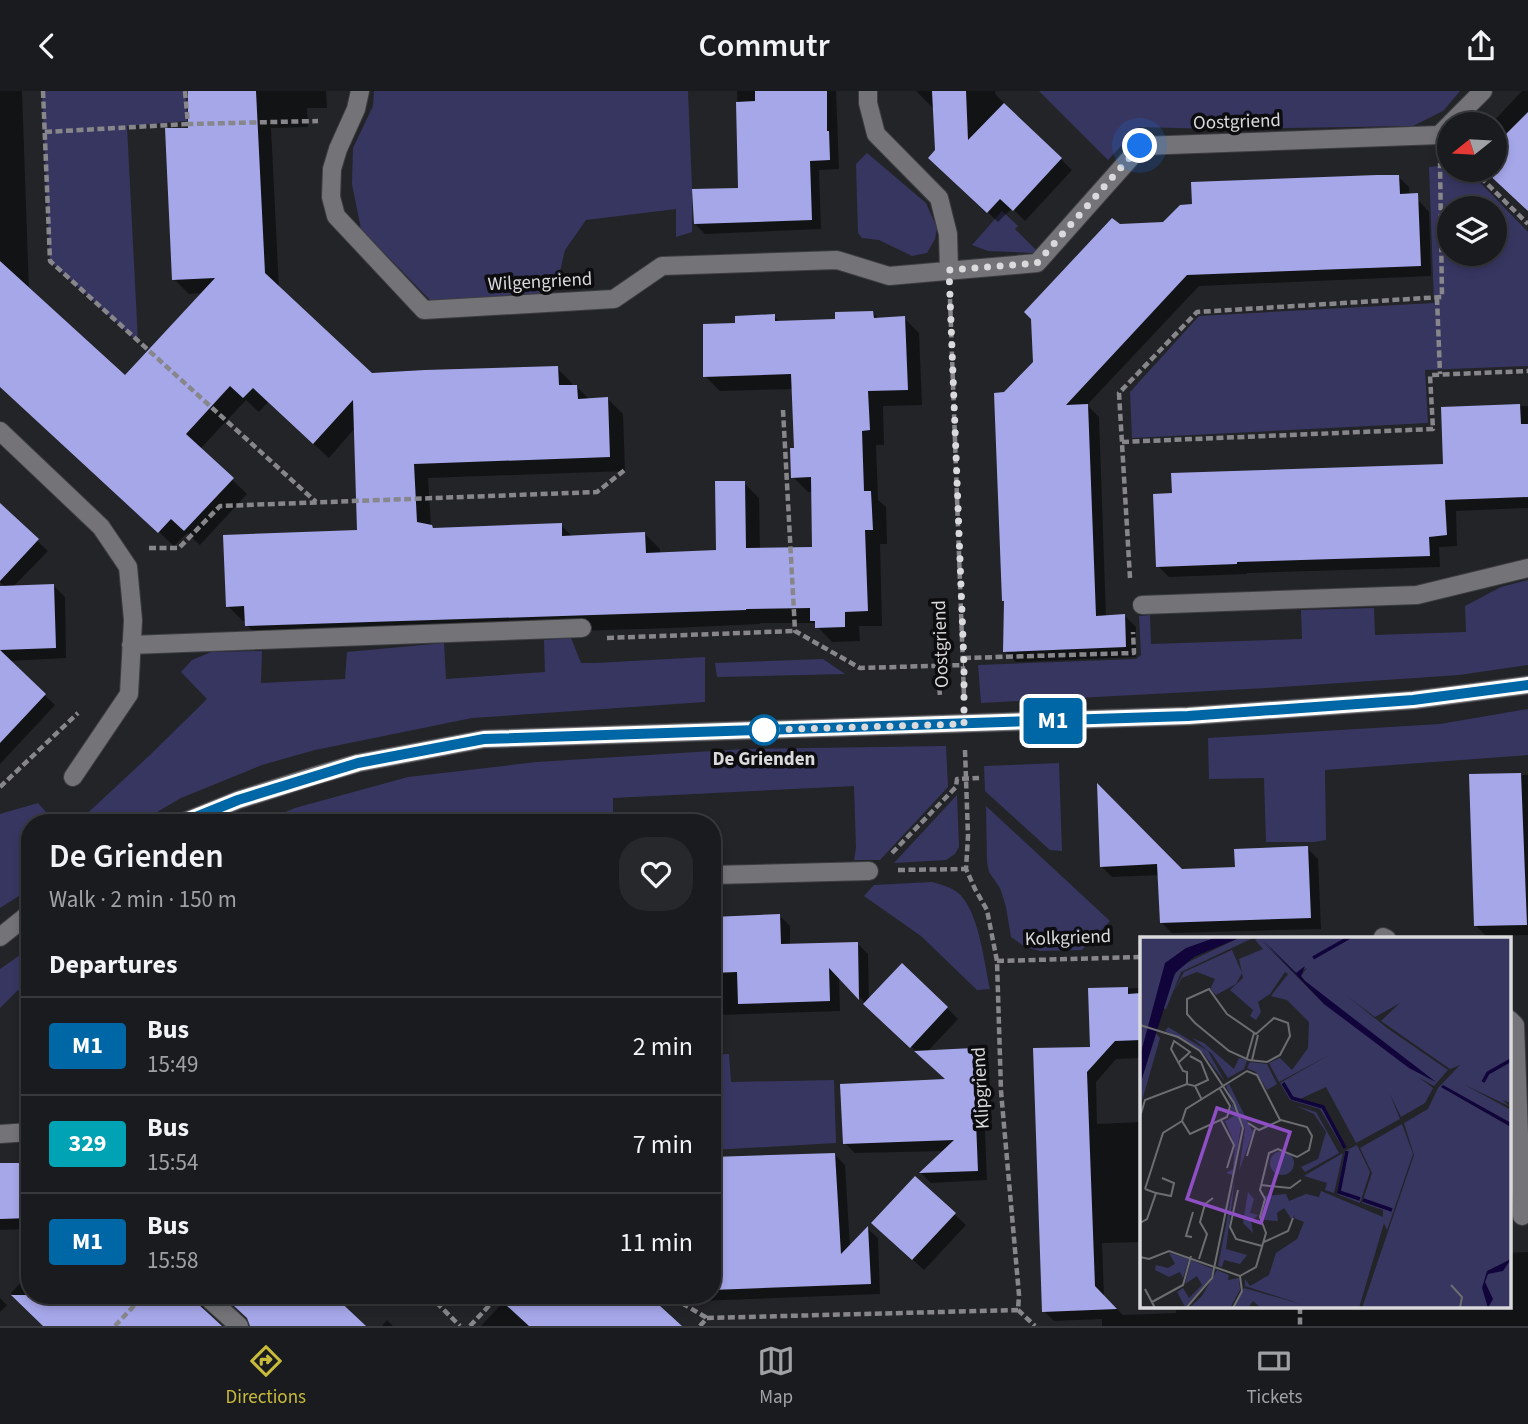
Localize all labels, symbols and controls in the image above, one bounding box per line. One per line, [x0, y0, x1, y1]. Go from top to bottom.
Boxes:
text: Commutr [698, 23, 830, 69]
icon: back [28, 27, 66, 65]
icon: share [1462, 27, 1500, 65]
street label: Oostgriend [1193, 107, 1281, 137]
north arrow [1437, 112, 1507, 182]
map controls [1437, 112, 1507, 266]
your location [1122, 128, 1157, 163]
button: layers [1437, 196, 1507, 266]
street label: Wilgengriend [487, 266, 593, 298]
street label: Oostgriend [926, 600, 956, 688]
line badge: M1 [1021, 698, 1084, 744]
text: M1 [1038, 703, 1068, 738]
marker: De Grienden [749, 715, 779, 745]
place label: De Grienden [713, 746, 815, 773]
text: De Grienden [49, 833, 224, 880]
button: heart [619, 837, 693, 911]
text: Walk · 2 min · 150 m [49, 883, 237, 916]
street label: Kolkgriend [1024, 923, 1112, 953]
inset map [1140, 937, 1510, 1309]
text: Departures [49, 946, 177, 983]
text: Bus [147, 1011, 189, 1048]
text: M1 [72, 1028, 103, 1063]
text: 2 min [633, 1028, 693, 1065]
street label: Klipgriend [965, 1046, 997, 1130]
text: 15:49 [147, 1048, 198, 1081]
text: Bus [147, 1109, 189, 1146]
text: 329 [68, 1126, 107, 1161]
text: 7 min [633, 1126, 693, 1163]
text: 15:54 [147, 1146, 198, 1179]
text: Bus [147, 1207, 189, 1244]
text: M1 [72, 1224, 103, 1259]
text: 11 min [620, 1224, 693, 1261]
text: 15:58 [147, 1244, 198, 1277]
tab: Directions [226, 1342, 306, 1411]
tab: Map [757, 1342, 795, 1411]
tab: Tickets [1246, 1342, 1302, 1411]

